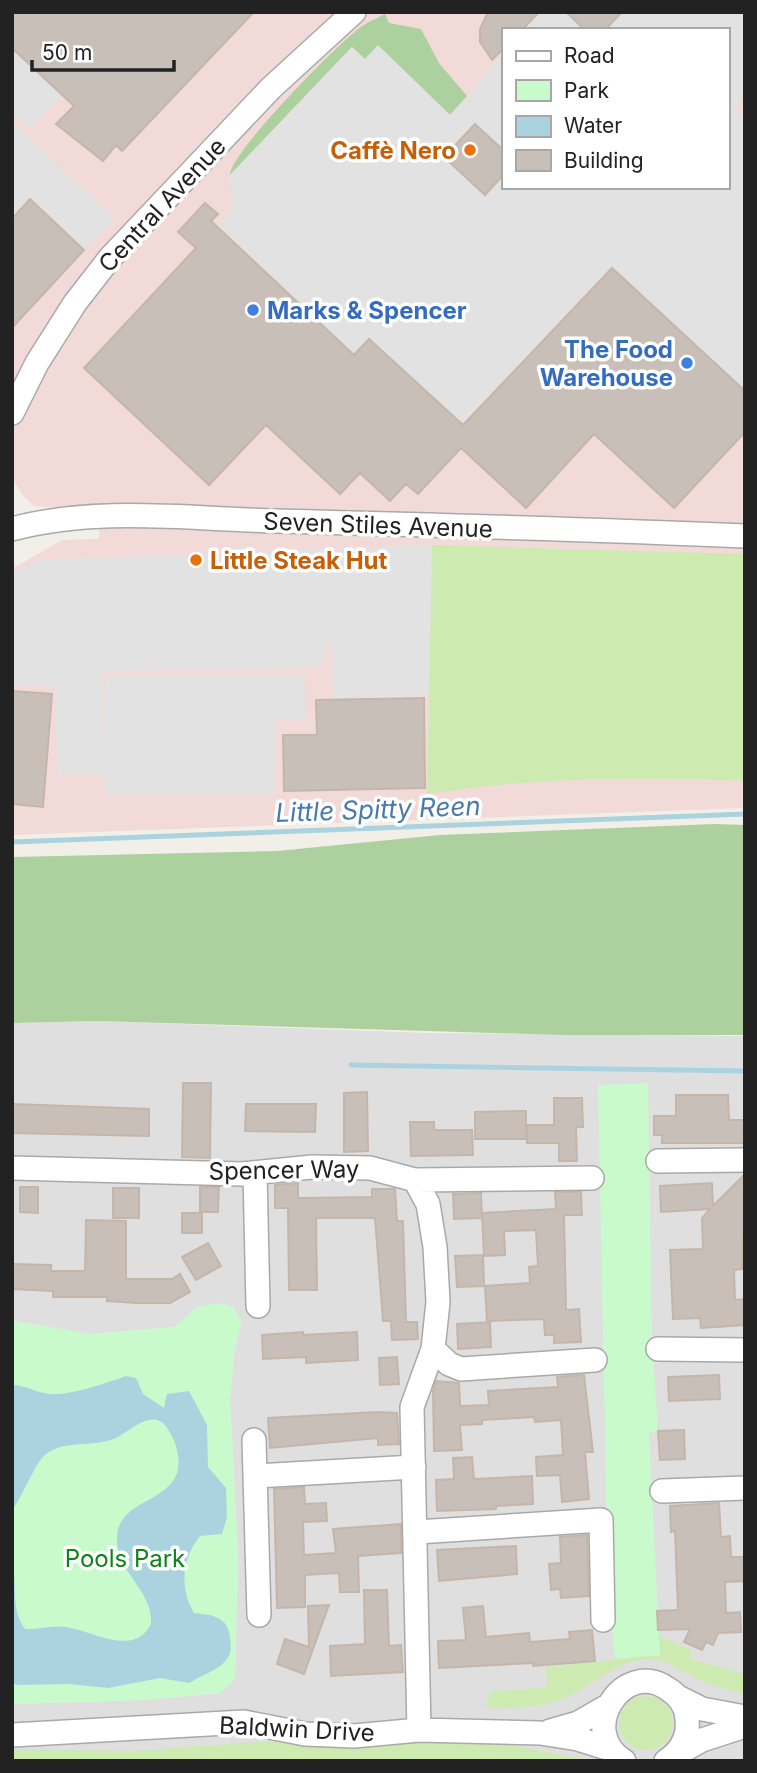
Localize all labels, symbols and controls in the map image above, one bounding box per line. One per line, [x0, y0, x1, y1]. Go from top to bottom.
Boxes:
scale bar [32, 28, 173, 72]
legend [502, 28, 729, 189]
text: 50 m [42, 40, 92, 65]
text: Road [564, 43, 615, 68]
text: Park [564, 78, 609, 103]
text: Water [564, 113, 622, 138]
street label: Central Avenue [92, 132, 232, 278]
place label: Caffè Nero [330, 136, 456, 165]
marker: Caffè Nero [462, 142, 478, 158]
text: Building [564, 148, 644, 173]
place label: Marks & Spencer [267, 296, 467, 325]
marker: Marks & Spencer [245, 302, 261, 318]
place label: The Food Warehouse [540, 335, 673, 392]
marker: The Food Warehouse [679, 355, 695, 371]
street label: Seven Stiles Avenue [263, 507, 493, 543]
place label: Little Steak Hut [210, 546, 388, 575]
marker: Little Steak Hut [188, 552, 204, 568]
water label: Little Spitty Reen [275, 790, 481, 828]
street label: Spencer Way [208, 1154, 360, 1186]
park label: Pools Park [65, 1544, 185, 1573]
street label: Baldwin Drive [219, 1710, 375, 1748]

